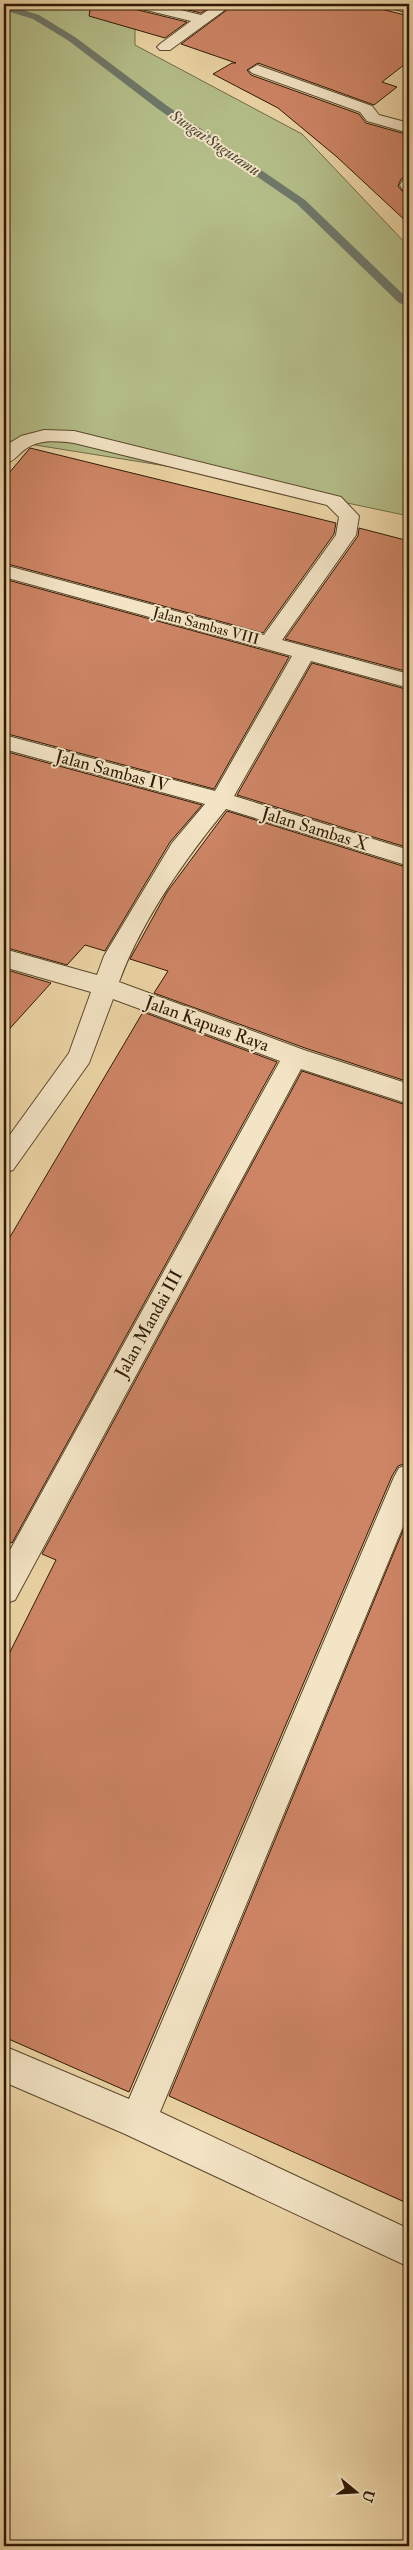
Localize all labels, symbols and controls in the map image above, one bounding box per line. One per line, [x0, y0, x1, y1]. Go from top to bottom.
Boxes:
water label: Sungai Sugutamu [165, 105, 264, 181]
street label: Jalan Sambas VIII [149, 602, 261, 650]
street label: Jalan Sambas IV [52, 745, 173, 798]
street label: Jalan Sambas X [258, 802, 371, 856]
street label: Jalan Kapuas Raya [141, 991, 273, 1057]
street label: Jalan Mandai III [109, 1266, 188, 1383]
north arrow [330, 2468, 380, 2518]
text: U [358, 2488, 378, 2504]

